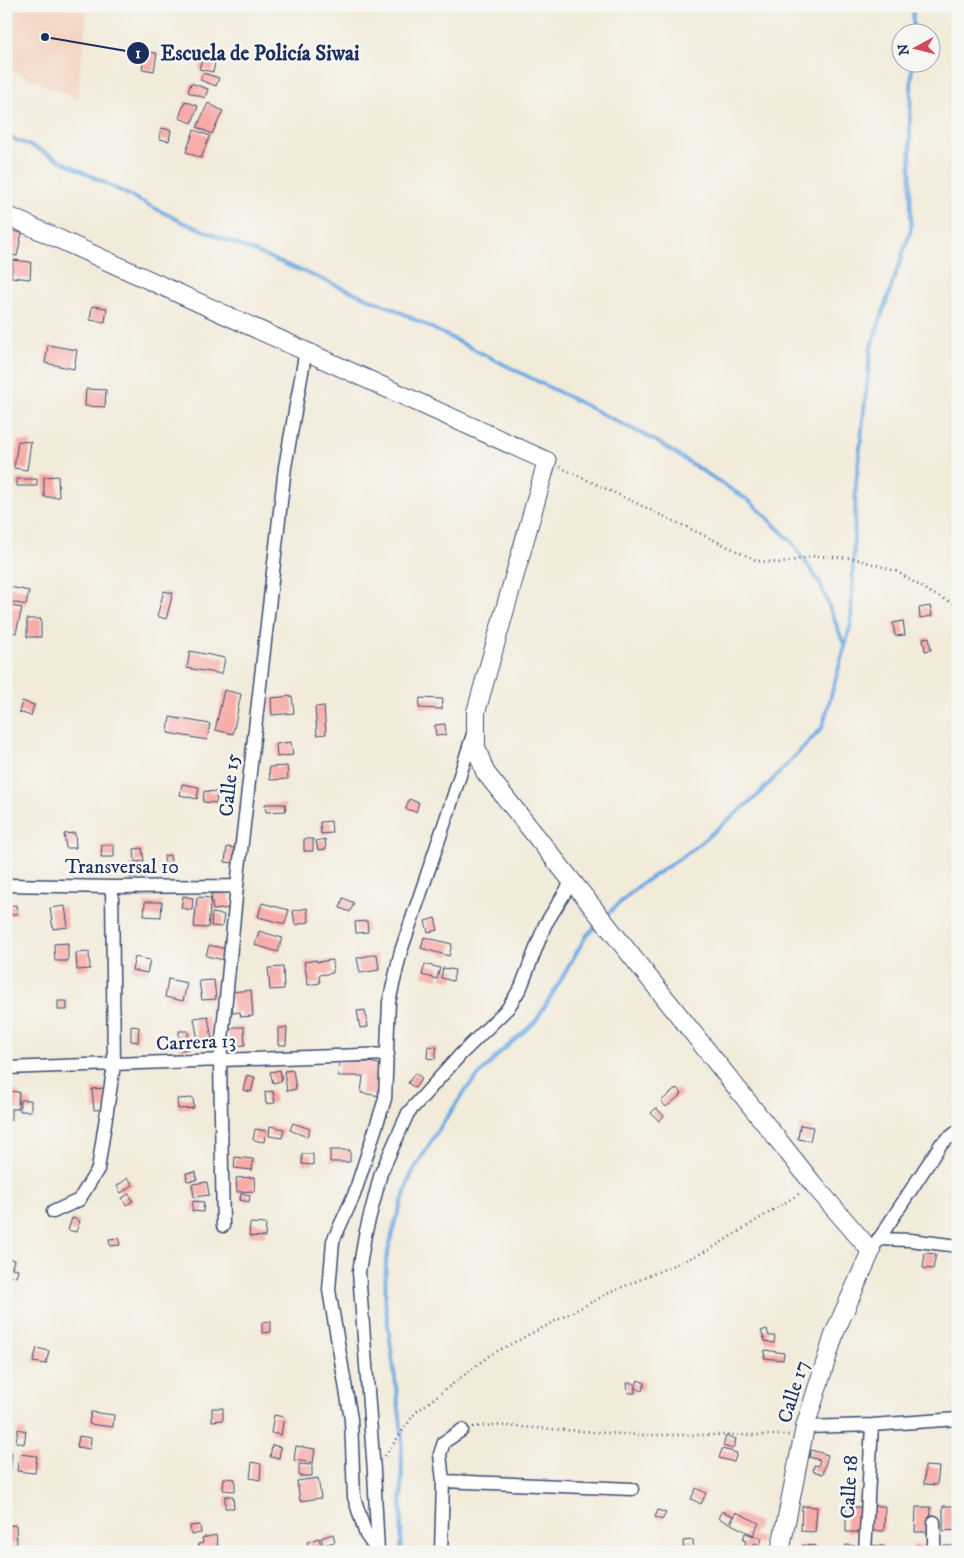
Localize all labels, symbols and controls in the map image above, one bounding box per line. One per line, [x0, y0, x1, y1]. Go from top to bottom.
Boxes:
north arrow [892, 22, 942, 72]
callout: Escuela de Policía Siwai [125, 35, 369, 71]
text: Escuela de Policía Siwai [161, 41, 360, 67]
text: N [894, 42, 914, 56]
text: 1 [135, 44, 141, 63]
street label: Calle 15 [214, 752, 246, 818]
street label: Transversal 10 [65, 855, 179, 880]
street label: Carrera 13 [156, 1029, 236, 1057]
street label: Calle 17 [773, 1358, 815, 1426]
street label: Calle 18 [836, 1455, 864, 1519]

